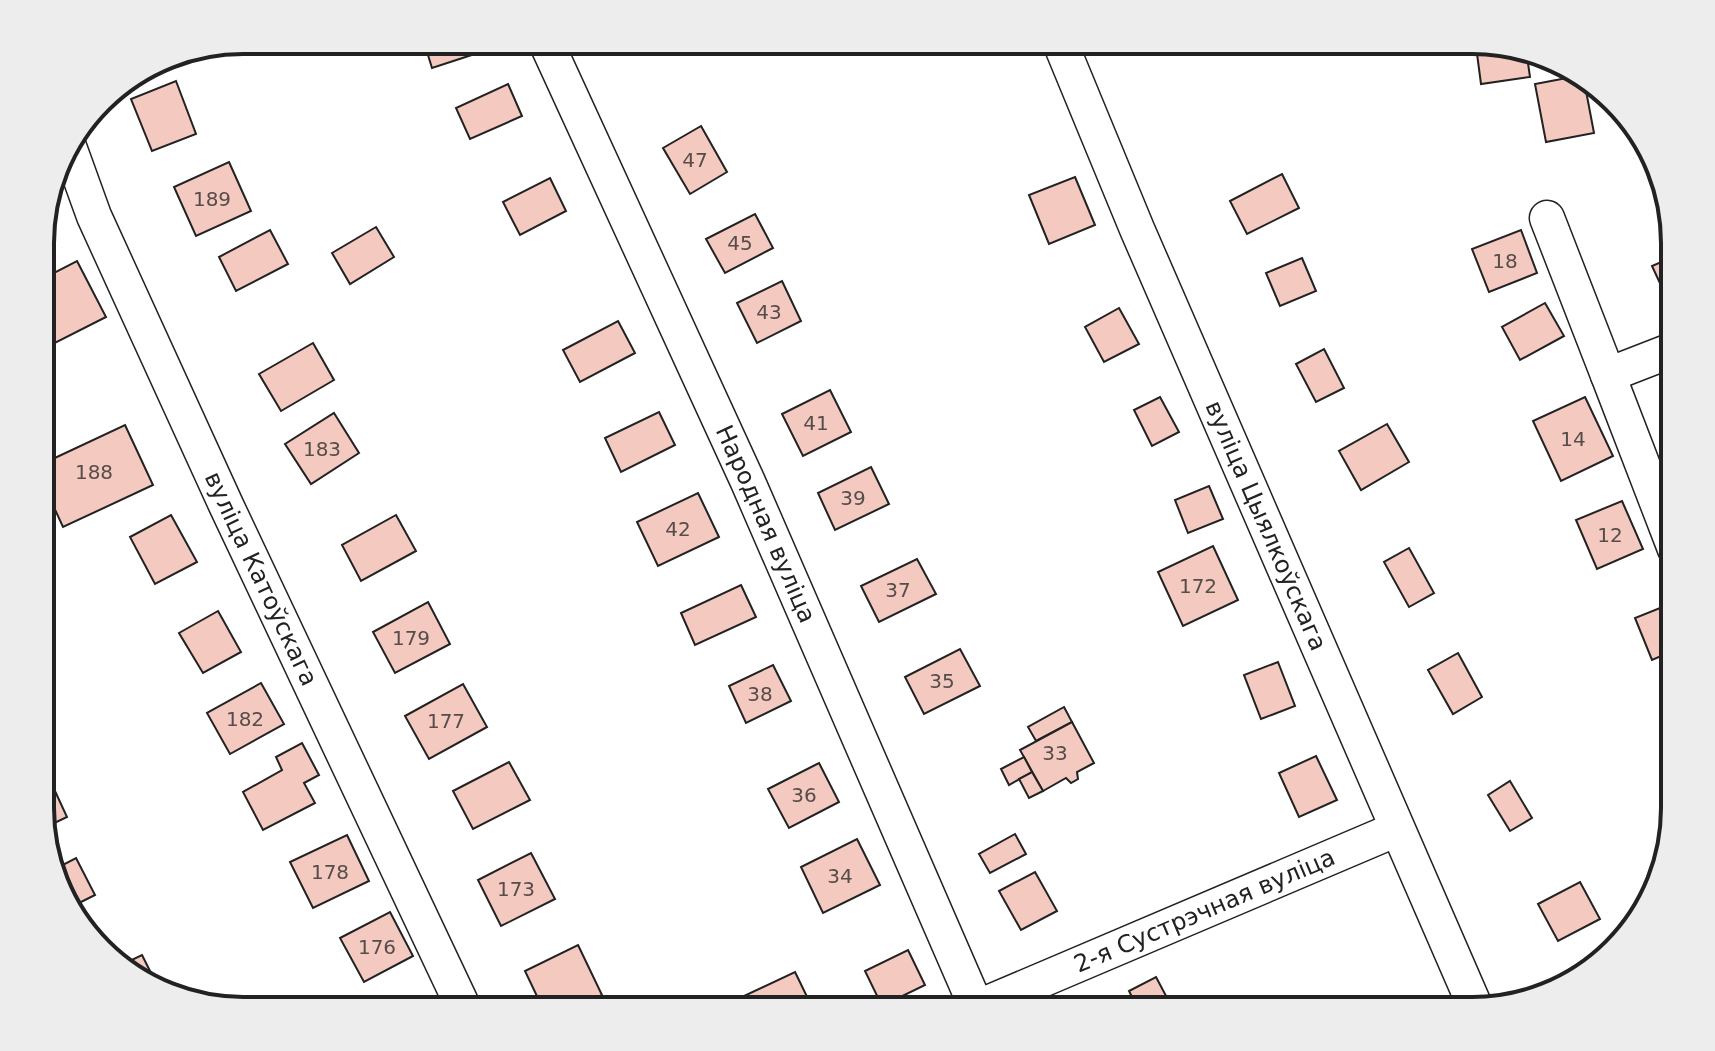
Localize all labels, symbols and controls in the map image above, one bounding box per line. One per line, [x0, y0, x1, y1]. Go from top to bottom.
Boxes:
house number: 47 [682, 148, 708, 172]
house number: 189 [193, 187, 231, 211]
house number: 45 [727, 231, 753, 255]
house number: 18 [1492, 249, 1518, 273]
house number: 43 [756, 300, 782, 324]
street label: вуліца Цыялкоўскага [1199, 397, 1333, 655]
house number: 41 [803, 411, 829, 435]
street label: Народная вуліца [710, 421, 822, 627]
house number: 14 [1560, 427, 1586, 451]
house number: 183 [303, 437, 341, 461]
house number: 188 [75, 460, 113, 484]
street label: вуліца Катоўскага [199, 467, 323, 690]
house number: 39 [840, 486, 866, 510]
house number: 42 [665, 517, 691, 541]
house number: 12 [1597, 523, 1623, 547]
house number: 172 [1179, 574, 1217, 598]
house number: 37 [885, 578, 911, 602]
house number: 179 [392, 626, 430, 650]
house number: 35 [929, 669, 955, 693]
house number: 38 [747, 682, 773, 706]
house number: 182 [226, 707, 264, 731]
house number: 177 [427, 709, 465, 733]
house number: 33 [1042, 741, 1068, 765]
house number: 36 [791, 783, 817, 807]
street label: 2-я Сустрэчная вуліца [1070, 843, 1339, 979]
house number: 178 [311, 860, 349, 884]
house number: 34 [827, 864, 853, 888]
house number: 173 [497, 877, 535, 901]
house number: 176 [358, 935, 396, 959]

